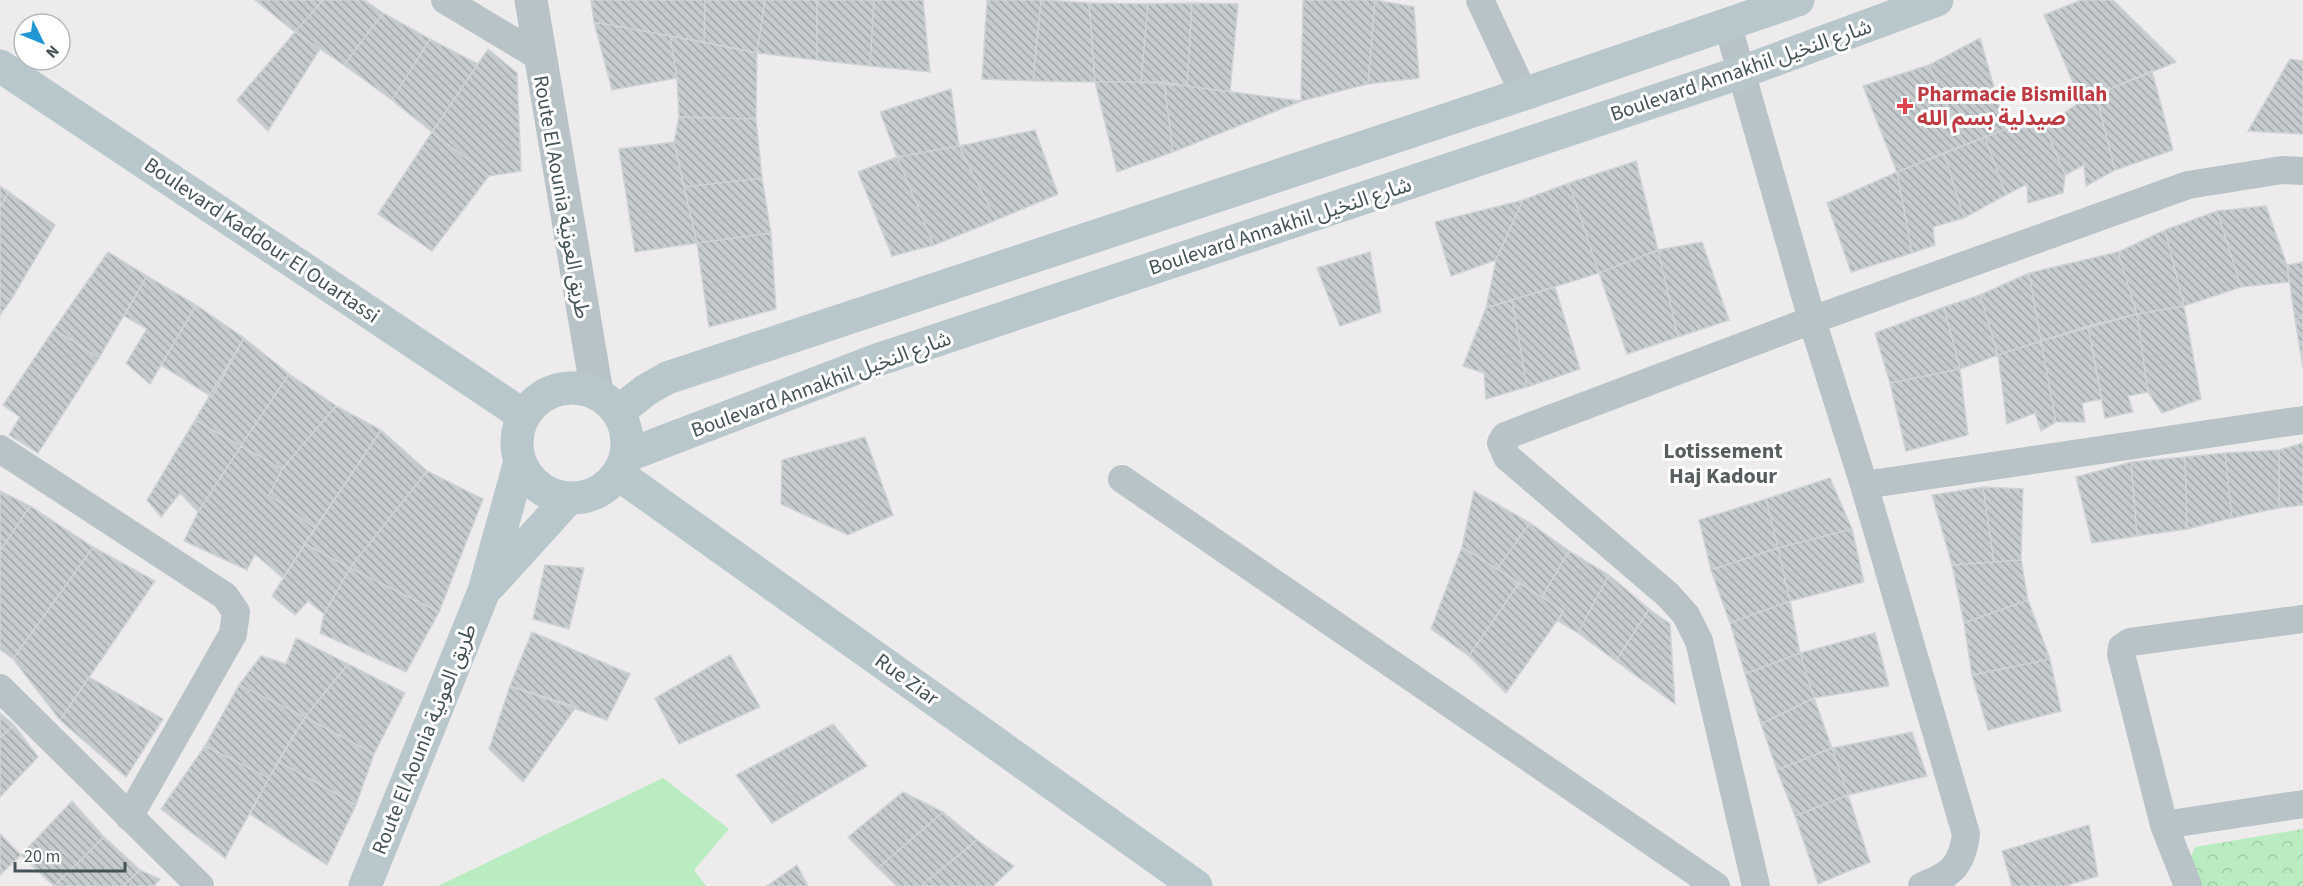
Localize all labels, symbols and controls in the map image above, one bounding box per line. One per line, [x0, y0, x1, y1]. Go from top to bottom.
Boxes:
street label: Boulevard Annakhil شارع النخيل [1606, 11, 1876, 129]
north arrow [12, 12, 72, 72]
text: N [41, 40, 64, 63]
street label: Route El Aounia طريق العونية [526, 73, 598, 321]
place label: Pharmacie Bismillah صيدلية بسم الله [1917, 79, 2107, 133]
marker: Pharmacie Bismillah صيدلية بسم الله [1898, 99, 1912, 113]
street label: Boulevard Kaddour El Ouartassi [138, 150, 386, 330]
street label: Boulevard Annakhil شارع النخيل [1145, 169, 1415, 283]
street label: Boulevard Annakhil شارع النخيل [687, 323, 955, 445]
district label: Lotissement Haj Kadour [1663, 435, 1783, 492]
street label: Route El Aounia طريق العونية [364, 619, 484, 859]
street label: Rue Ziar [869, 646, 946, 713]
scale bar [15, 835, 124, 873]
text: 20 m [24, 844, 60, 869]

